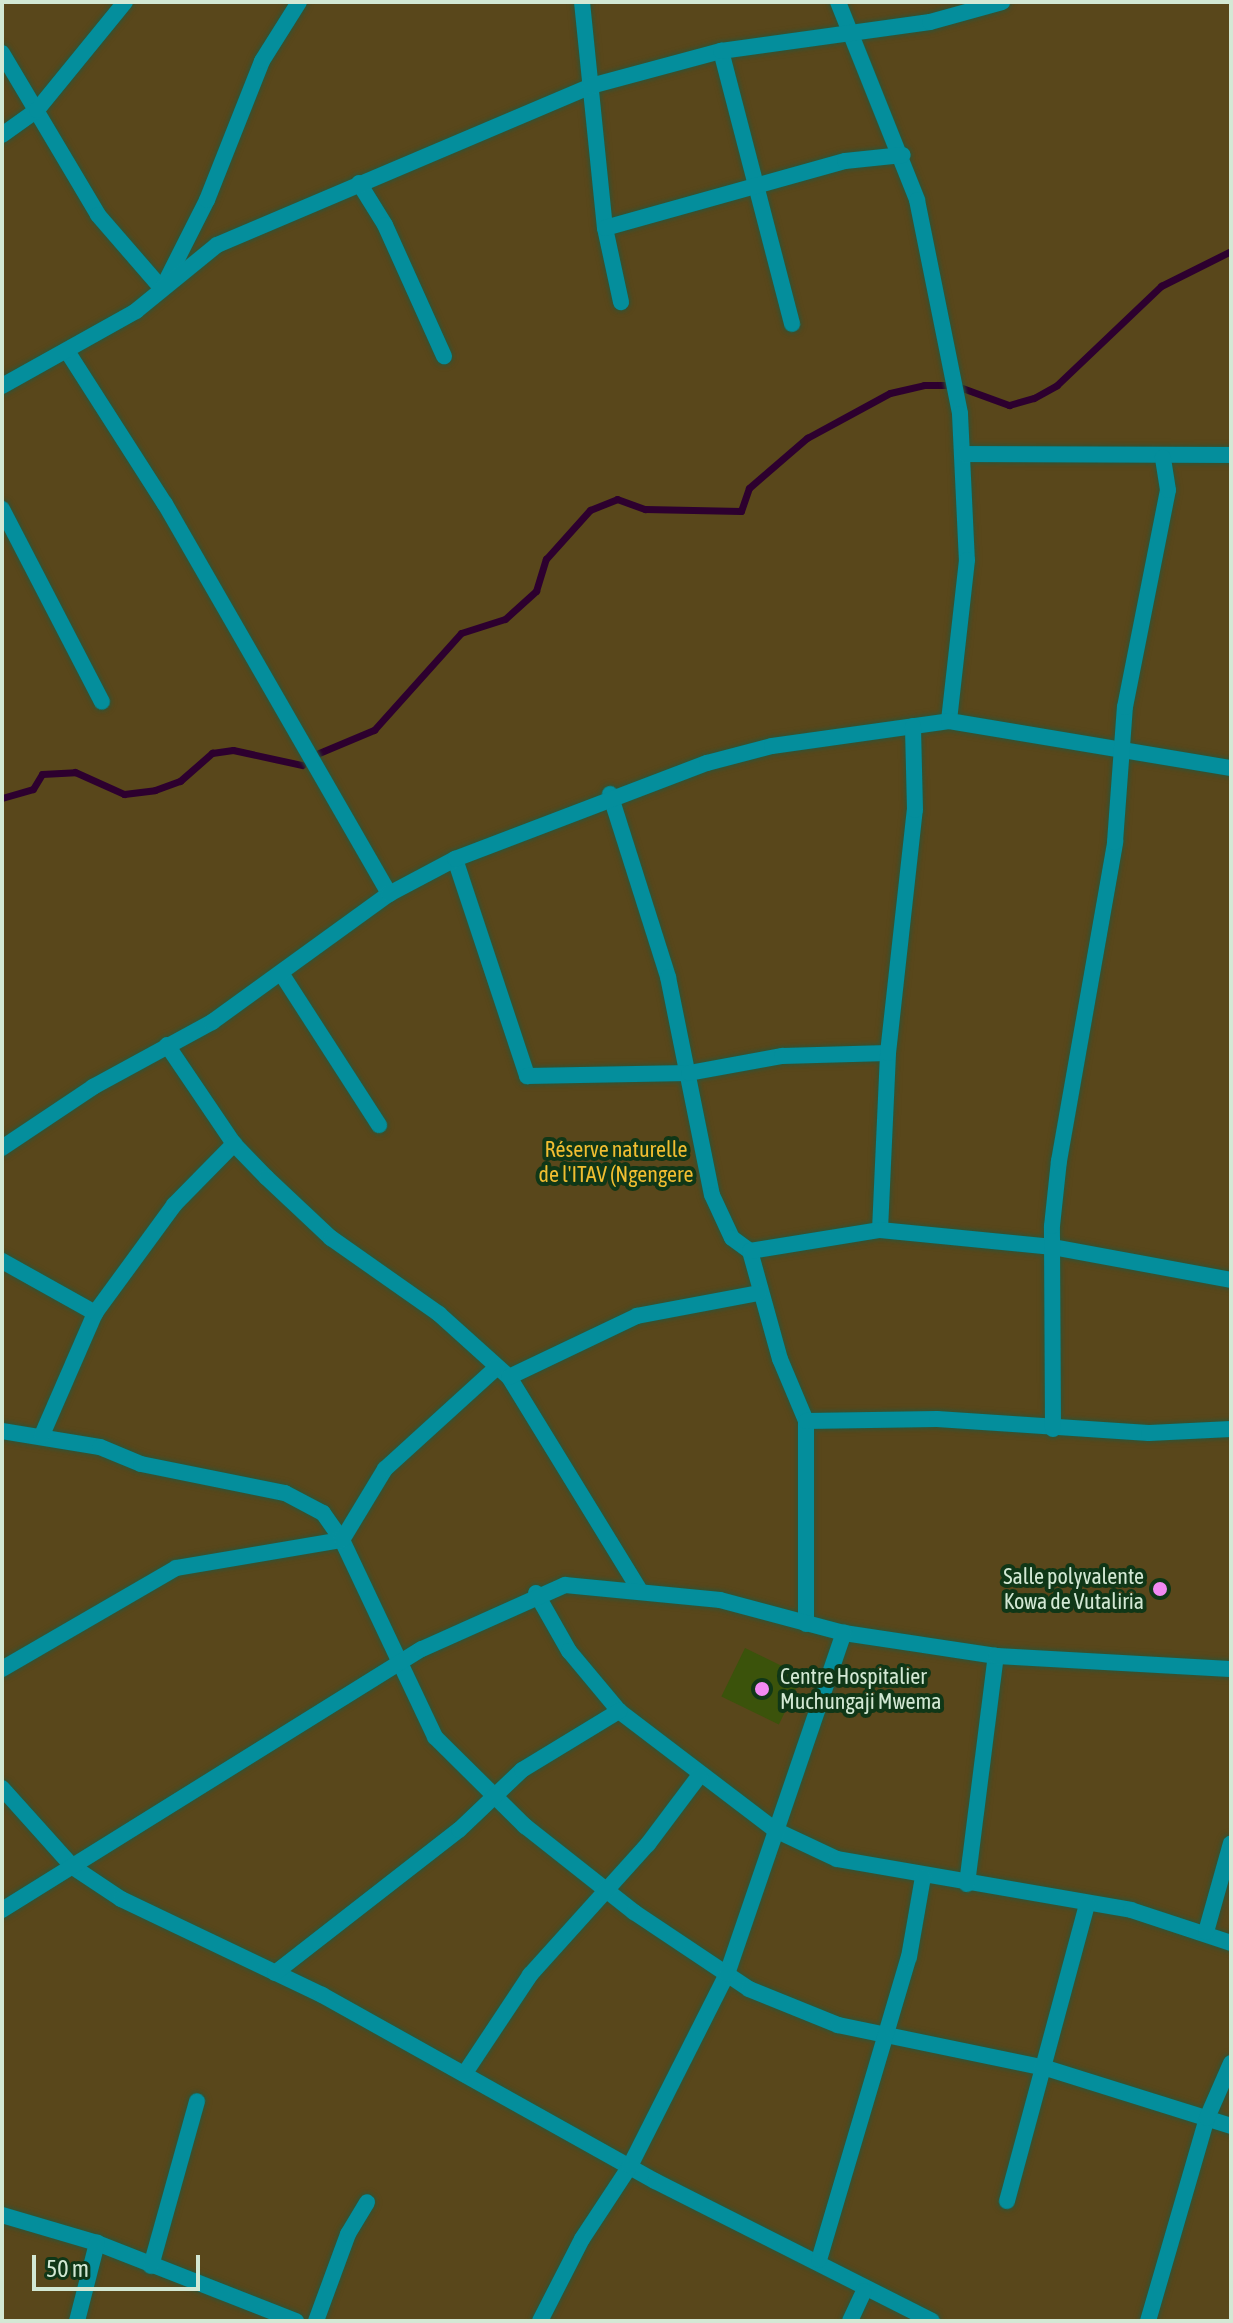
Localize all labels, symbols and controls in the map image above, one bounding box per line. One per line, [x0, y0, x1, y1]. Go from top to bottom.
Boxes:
park label: Réserve naturelle de l'ITAV (Ngengere [539, 1136, 693, 1188]
place label: Salle polyvalente Kowa de Vutaliria [1003, 1563, 1144, 1614]
marker: Salle polyvalente Kowa de Vutaliria [1151, 1580, 1169, 1598]
place label: Centre Hospitalier Muchungaji Mwema [780, 1663, 942, 1714]
marker: Centre Hospitalier Muchungaji Mwema [751, 1678, 773, 1700]
scale bar [36, 2239, 204, 2289]
text: 50 m [46, 2255, 89, 2282]

